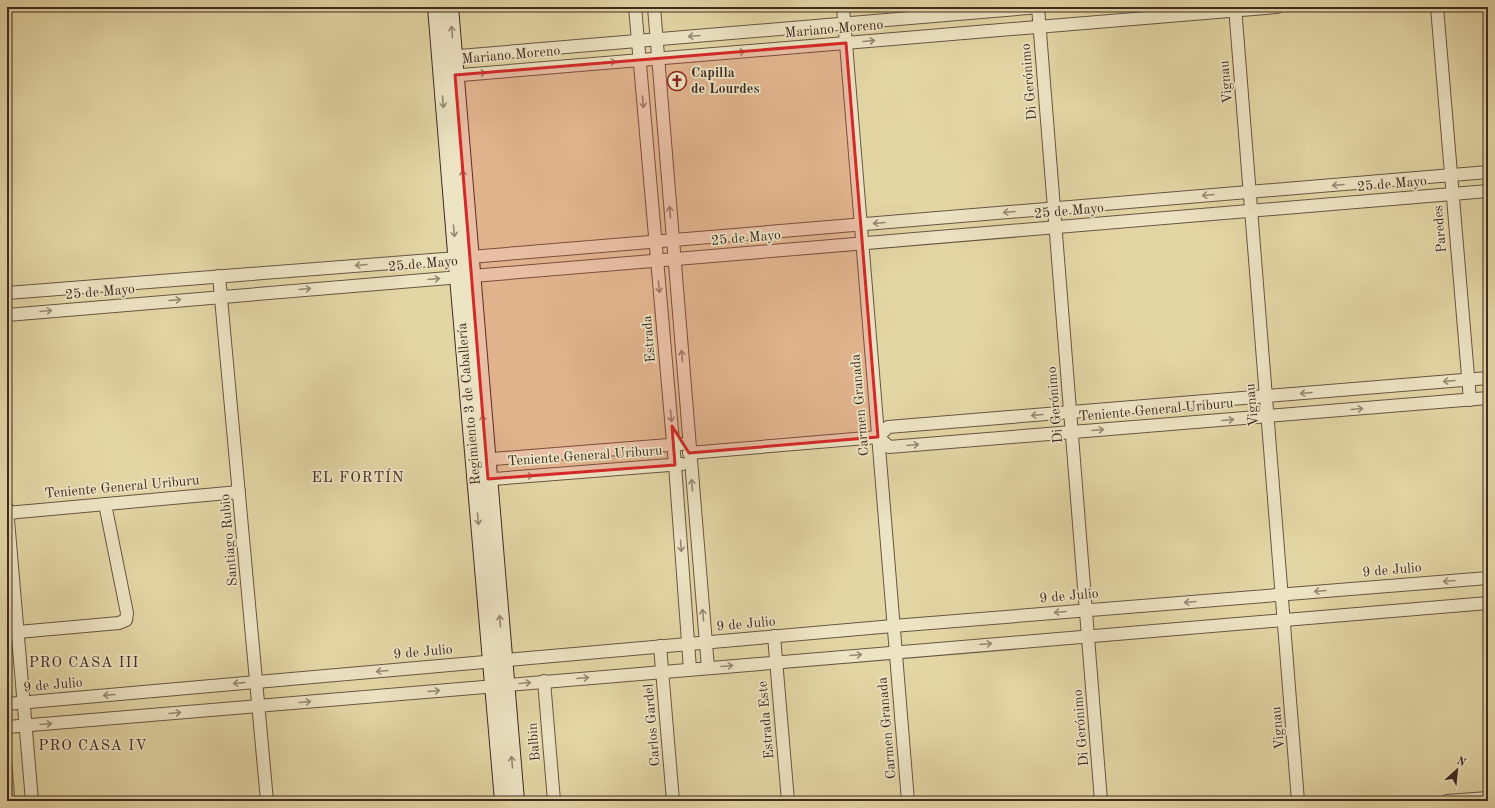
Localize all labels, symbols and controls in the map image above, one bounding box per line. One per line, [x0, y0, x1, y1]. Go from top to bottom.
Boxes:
street label: Mariano Moreno [784, 18, 884, 40]
one-way arrow [448, 26, 455, 39]
one-way arrow [688, 32, 701, 40]
one-way arrow [862, 37, 875, 44]
street label: Di Gerónimo [1019, 43, 1039, 121]
street label: Mariano Moreno [461, 44, 561, 66]
one-way arrow [732, 48, 745, 55]
one-way arrow [603, 59, 616, 66]
street label: Vignau [1217, 59, 1235, 104]
place label: Capilla de Lourdes [691, 66, 759, 96]
one-way arrow [473, 69, 486, 77]
church icon: Capilla de Lourdes [666, 70, 688, 92]
one-way arrow [440, 95, 447, 108]
one-way arrow [640, 95, 647, 108]
one-way arrow [459, 170, 467, 183]
street label: 25 de Mayo [1357, 174, 1427, 194]
one-way arrow [1331, 181, 1344, 188]
one-way arrow [1202, 192, 1215, 199]
street label: 25 de Mayo [1034, 201, 1104, 221]
street label: Paredes [1431, 205, 1449, 253]
one-way arrow [667, 206, 674, 219]
one-way arrow [1003, 208, 1016, 215]
one-way arrow [873, 219, 886, 226]
one-way arrow [450, 224, 457, 237]
street label: 25 de Mayo [711, 228, 781, 248]
street label: 25 de Mayo [388, 254, 458, 274]
one-way arrow [355, 262, 368, 269]
one-way arrow [428, 275, 441, 282]
one-way arrow [656, 280, 663, 293]
street label: 25 de Mayo [65, 282, 135, 302]
one-way arrow [298, 286, 311, 293]
one-way arrow [168, 297, 181, 304]
one-way arrow [39, 308, 52, 315]
street label: Estrada [640, 315, 658, 363]
street label: Regimiento 3 de Caballería [455, 322, 483, 486]
one-way arrow [678, 350, 685, 363]
street label: Carmen Granada [849, 353, 871, 457]
street label: Di Gerónimo [1045, 366, 1065, 444]
one-way arrow [1443, 377, 1456, 385]
street label: Vignau [1243, 382, 1261, 427]
one-way arrow [1300, 389, 1313, 396]
street label: Teniente General Uriburu [1078, 396, 1234, 424]
one-way arrow [1350, 405, 1363, 413]
one-way arrow [667, 409, 674, 422]
one-way arrow [1030, 411, 1043, 418]
one-way arrow [480, 415, 487, 428]
one-way arrow [1221, 416, 1234, 423]
one-way arrow [1091, 427, 1104, 434]
one-way arrow [906, 442, 919, 449]
street label: Teniente General Uriburu [507, 444, 663, 468]
district label: EL FORTÍN [311, 468, 405, 486]
one-way arrow [520, 472, 533, 480]
street label: Teniente General Uriburu [44, 473, 200, 501]
one-way arrow [689, 479, 696, 492]
street label: Santiago Rubio [218, 493, 240, 587]
one-way arrow [475, 512, 482, 525]
one-way arrow [678, 539, 685, 552]
street label: 9 de Julio [1362, 560, 1422, 580]
one-way arrow [1443, 577, 1456, 584]
street label: 9 de Julio [1039, 586, 1099, 606]
one-way arrow [1314, 588, 1327, 595]
one-way arrow [1184, 598, 1197, 605]
one-way arrow [700, 609, 707, 622]
one-way arrow [1054, 609, 1067, 616]
street label: 9 de Julio [716, 614, 776, 634]
one-way arrow [497, 615, 504, 628]
one-way arrow [979, 641, 992, 648]
street label: 9 de Julio [393, 642, 453, 662]
one-way arrow [849, 652, 862, 659]
district label: PRO CASA III [29, 656, 139, 671]
one-way arrow [720, 662, 733, 670]
one-way arrow [376, 667, 389, 674]
street label: 9 de Julio [23, 675, 83, 695]
one-way arrow [576, 675, 589, 682]
street label: Carmen Granada [876, 676, 898, 780]
one-way arrow [518, 679, 531, 687]
one-way arrow [233, 680, 246, 687]
street label: Estrada Este [756, 680, 776, 760]
street label: Carlos Gardel [641, 683, 663, 767]
one-way arrow [427, 687, 440, 694]
street label: Di Gerónimo [1071, 689, 1091, 767]
one-way arrow [103, 691, 116, 699]
one-way arrow [298, 698, 311, 705]
street label: Vignau [1269, 705, 1287, 750]
one-way arrow [168, 709, 181, 716]
one-way arrow [39, 720, 52, 727]
street label: Balbin [525, 722, 543, 762]
district label: PRO CASA IV [38, 739, 148, 754]
north arrow [1437, 750, 1477, 790]
one-way arrow [509, 756, 516, 769]
text: N [1455, 756, 1468, 770]

